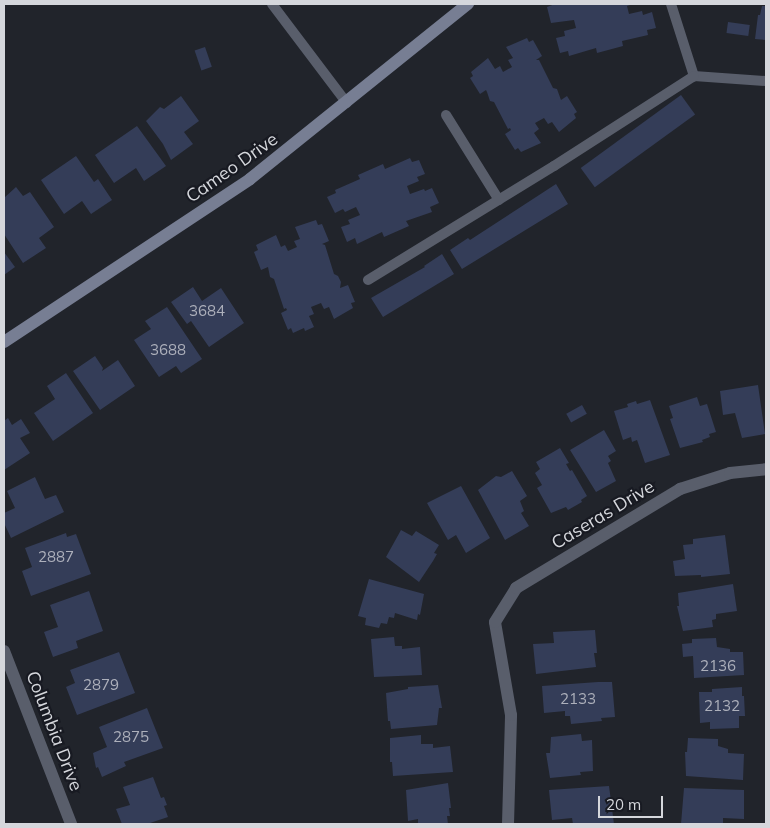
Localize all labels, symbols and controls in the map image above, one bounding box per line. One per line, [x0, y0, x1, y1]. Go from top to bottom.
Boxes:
street label: Cameo Drive [182, 129, 282, 207]
house number: 3684 [189, 302, 225, 320]
house number: 3688 [150, 341, 186, 359]
street label: Caseras Drive [548, 476, 658, 554]
house number: 2887 [38, 548, 74, 566]
house number: 2136 [700, 657, 736, 675]
street label: Columbia Drive [21, 668, 87, 794]
house number: 2879 [83, 676, 119, 694]
house number: 2133 [560, 690, 596, 708]
house number: 2132 [704, 697, 740, 715]
house number: 2875 [113, 728, 149, 746]
scale bar [600, 786, 665, 818]
text: 20 m [606, 795, 641, 814]

